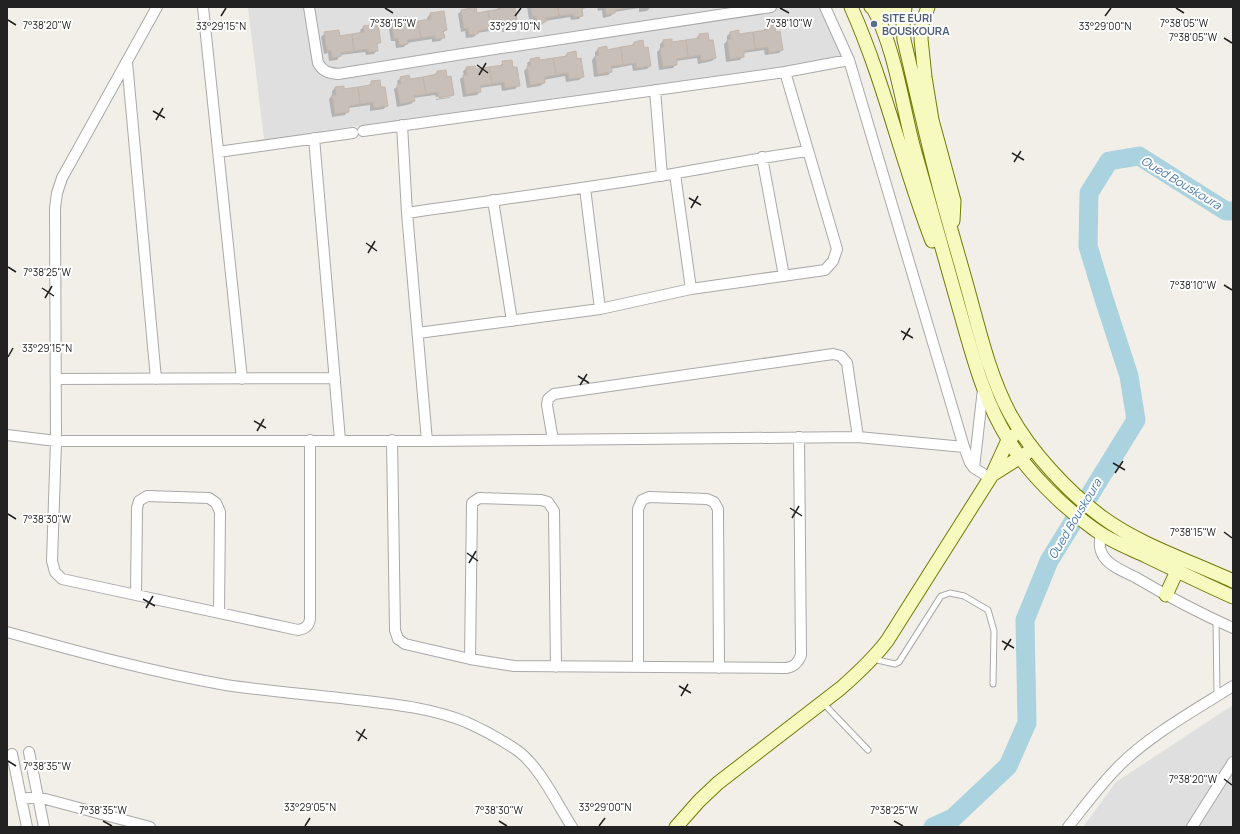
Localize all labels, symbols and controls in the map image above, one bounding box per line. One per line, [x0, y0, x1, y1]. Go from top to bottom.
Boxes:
place label: SITE EURI BOUSKOURA [882, 10, 950, 38]
text: 7°38'15"W [370, 16, 417, 30]
text: 7°38'10"W [766, 16, 813, 30]
text: 7°38'05"W [1160, 16, 1209, 30]
text: 7°38'20"W [23, 18, 72, 32]
text: 33°29'15"N [196, 19, 246, 33]
text: 33°29'10"N [490, 19, 540, 33]
marker: SITE EURI BOUSKOURA [869, 19, 879, 29]
text: 33°29'00"N [1079, 19, 1131, 33]
text: 7°38'05"W [1169, 30, 1218, 44]
water label: Oued Bouskoura [1138, 152, 1226, 214]
text: 7°38'25"W [23, 265, 72, 279]
text: 7°38'10"W [1170, 278, 1217, 292]
text: 33°29'15"N [22, 341, 72, 355]
water label: Oued Bouskoura [1044, 474, 1106, 562]
text: 7°38'30"W [23, 512, 72, 526]
text: 7°38'15"W [1170, 525, 1217, 539]
text: 7°38'35"W [23, 759, 71, 773]
text: 7°38'20"W [1169, 772, 1218, 786]
text: 33°29'05"N [284, 800, 336, 814]
text: 33°29'00"N [579, 800, 631, 814]
text: 7°38'35"W [79, 803, 127, 817]
text: 7°38'30"W [475, 803, 524, 817]
text: 7°38'25"W [870, 803, 919, 817]

